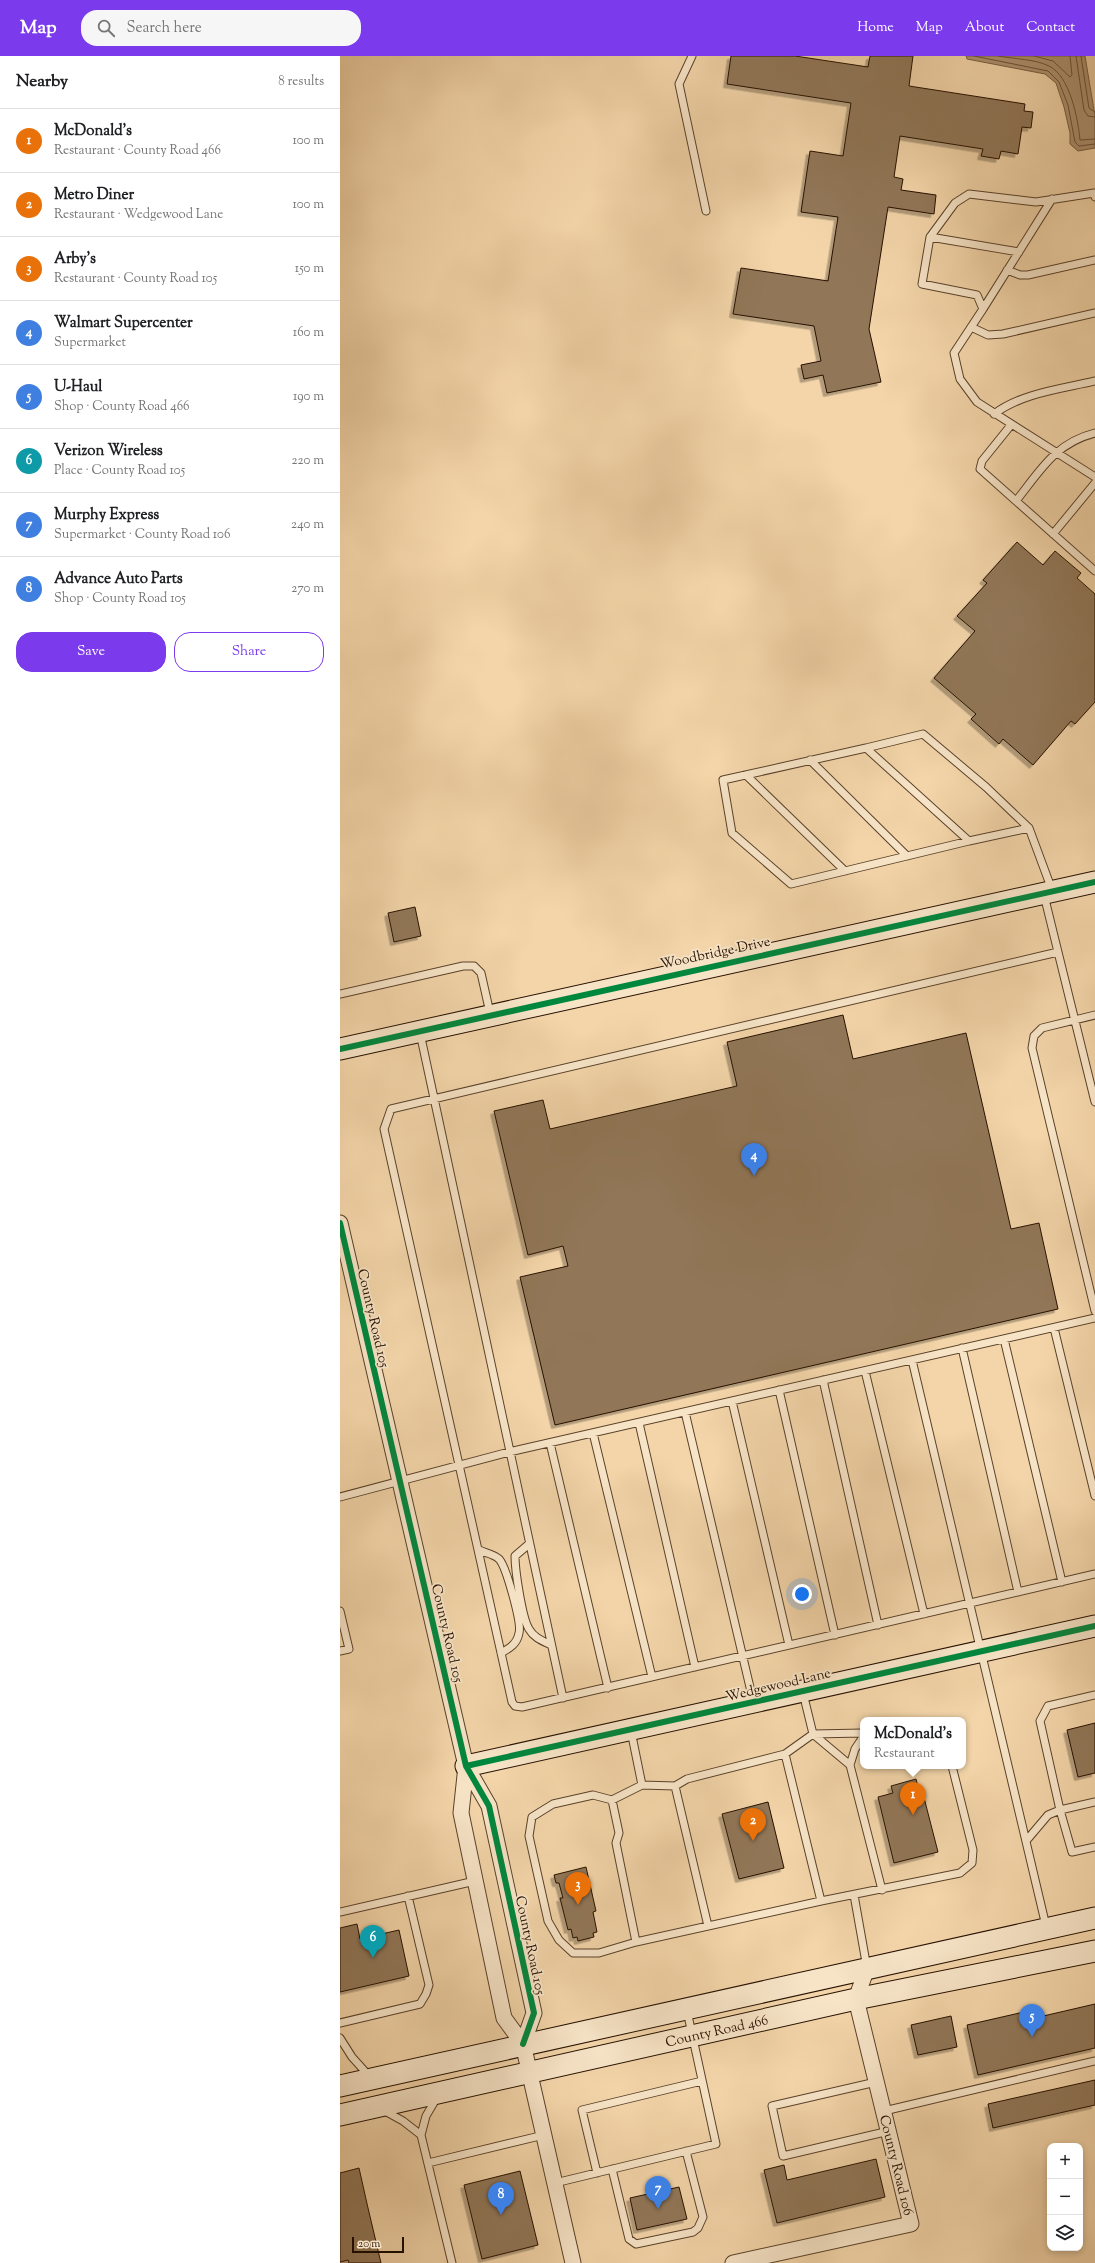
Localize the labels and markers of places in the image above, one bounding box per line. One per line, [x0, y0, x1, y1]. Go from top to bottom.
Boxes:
pin: 4 [741, 1143, 767, 1176]
pin: 1 [900, 1782, 926, 1815]
pin: 2 [740, 1808, 766, 1841]
pin: 3 [565, 1872, 591, 1905]
pin: 6 [360, 1925, 386, 1958]
pin: 5 [1019, 2004, 1045, 2037]
pin: 7 [645, 2176, 671, 2209]
pin: 8 [488, 2182, 514, 2215]

